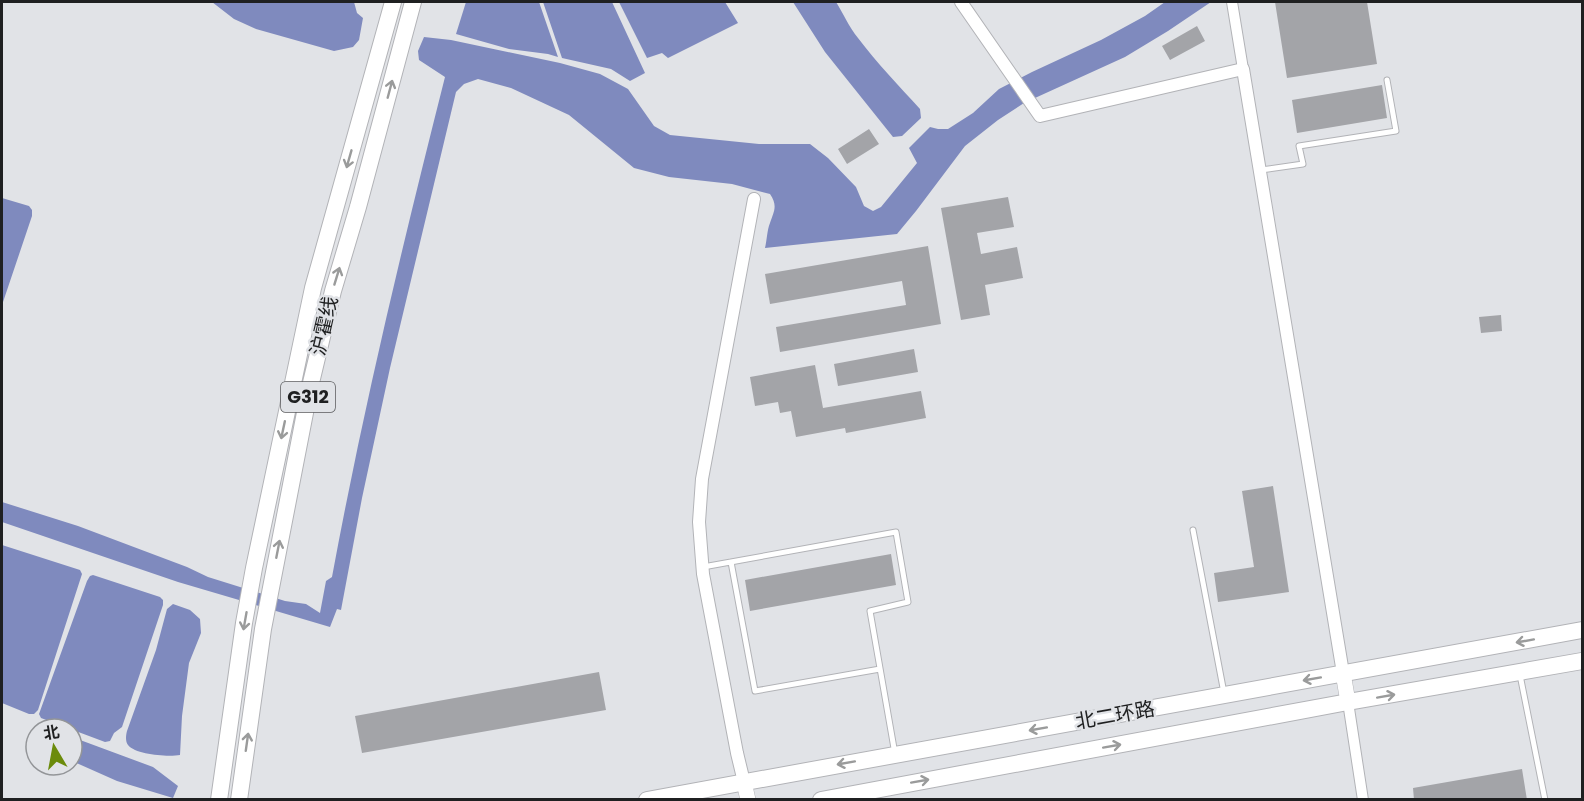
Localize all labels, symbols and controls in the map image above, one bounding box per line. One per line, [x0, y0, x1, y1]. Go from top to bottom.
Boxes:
one-way arrow [384, 80, 396, 99]
one-way arrow [343, 149, 355, 168]
one-way arrow [332, 267, 343, 286]
street label: 沪霍线 [304, 294, 344, 358]
road number: G312 [281, 382, 335, 412]
one-way arrow [277, 420, 289, 439]
one-way arrow [273, 540, 284, 559]
one-way arrow [239, 611, 250, 630]
one-way arrow [1516, 636, 1535, 647]
one-way arrow [1303, 674, 1323, 685]
one-way arrow [1376, 690, 1396, 701]
street label: 北二环路 [1073, 694, 1157, 736]
north arrow [24, 717, 84, 777]
text: 北 [42, 720, 61, 745]
one-way arrow [1028, 724, 1048, 735]
one-way arrow [242, 732, 253, 752]
one-way arrow [1101, 740, 1121, 751]
one-way arrow [837, 758, 856, 769]
one-way arrow [910, 775, 929, 786]

